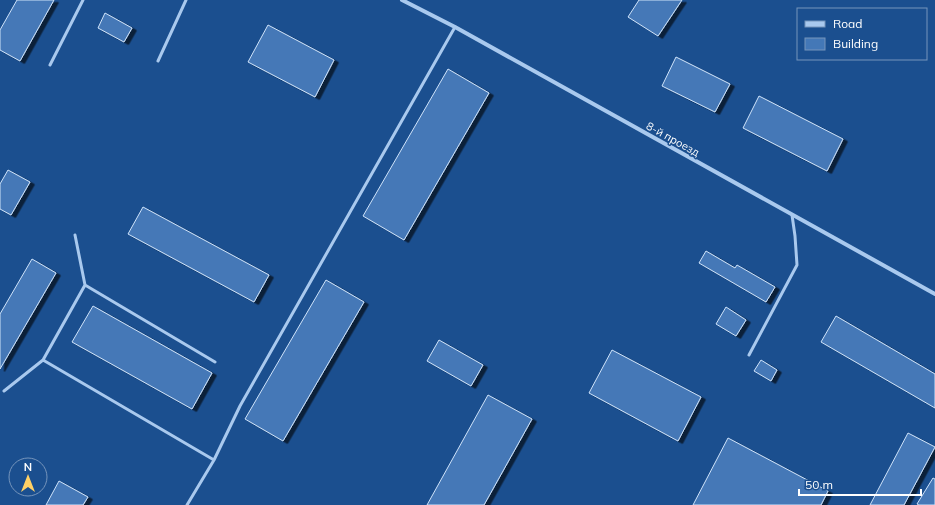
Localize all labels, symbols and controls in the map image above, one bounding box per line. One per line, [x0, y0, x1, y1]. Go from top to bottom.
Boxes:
legend [797, 8, 927, 60]
text: Road [833, 16, 862, 31]
text: Building [833, 36, 878, 51]
street label: 8-й проезд [644, 119, 702, 160]
north arrow [8, 457, 48, 497]
text: N [24, 460, 32, 474]
scale bar [799, 471, 921, 497]
text: 50 m [805, 477, 833, 492]

